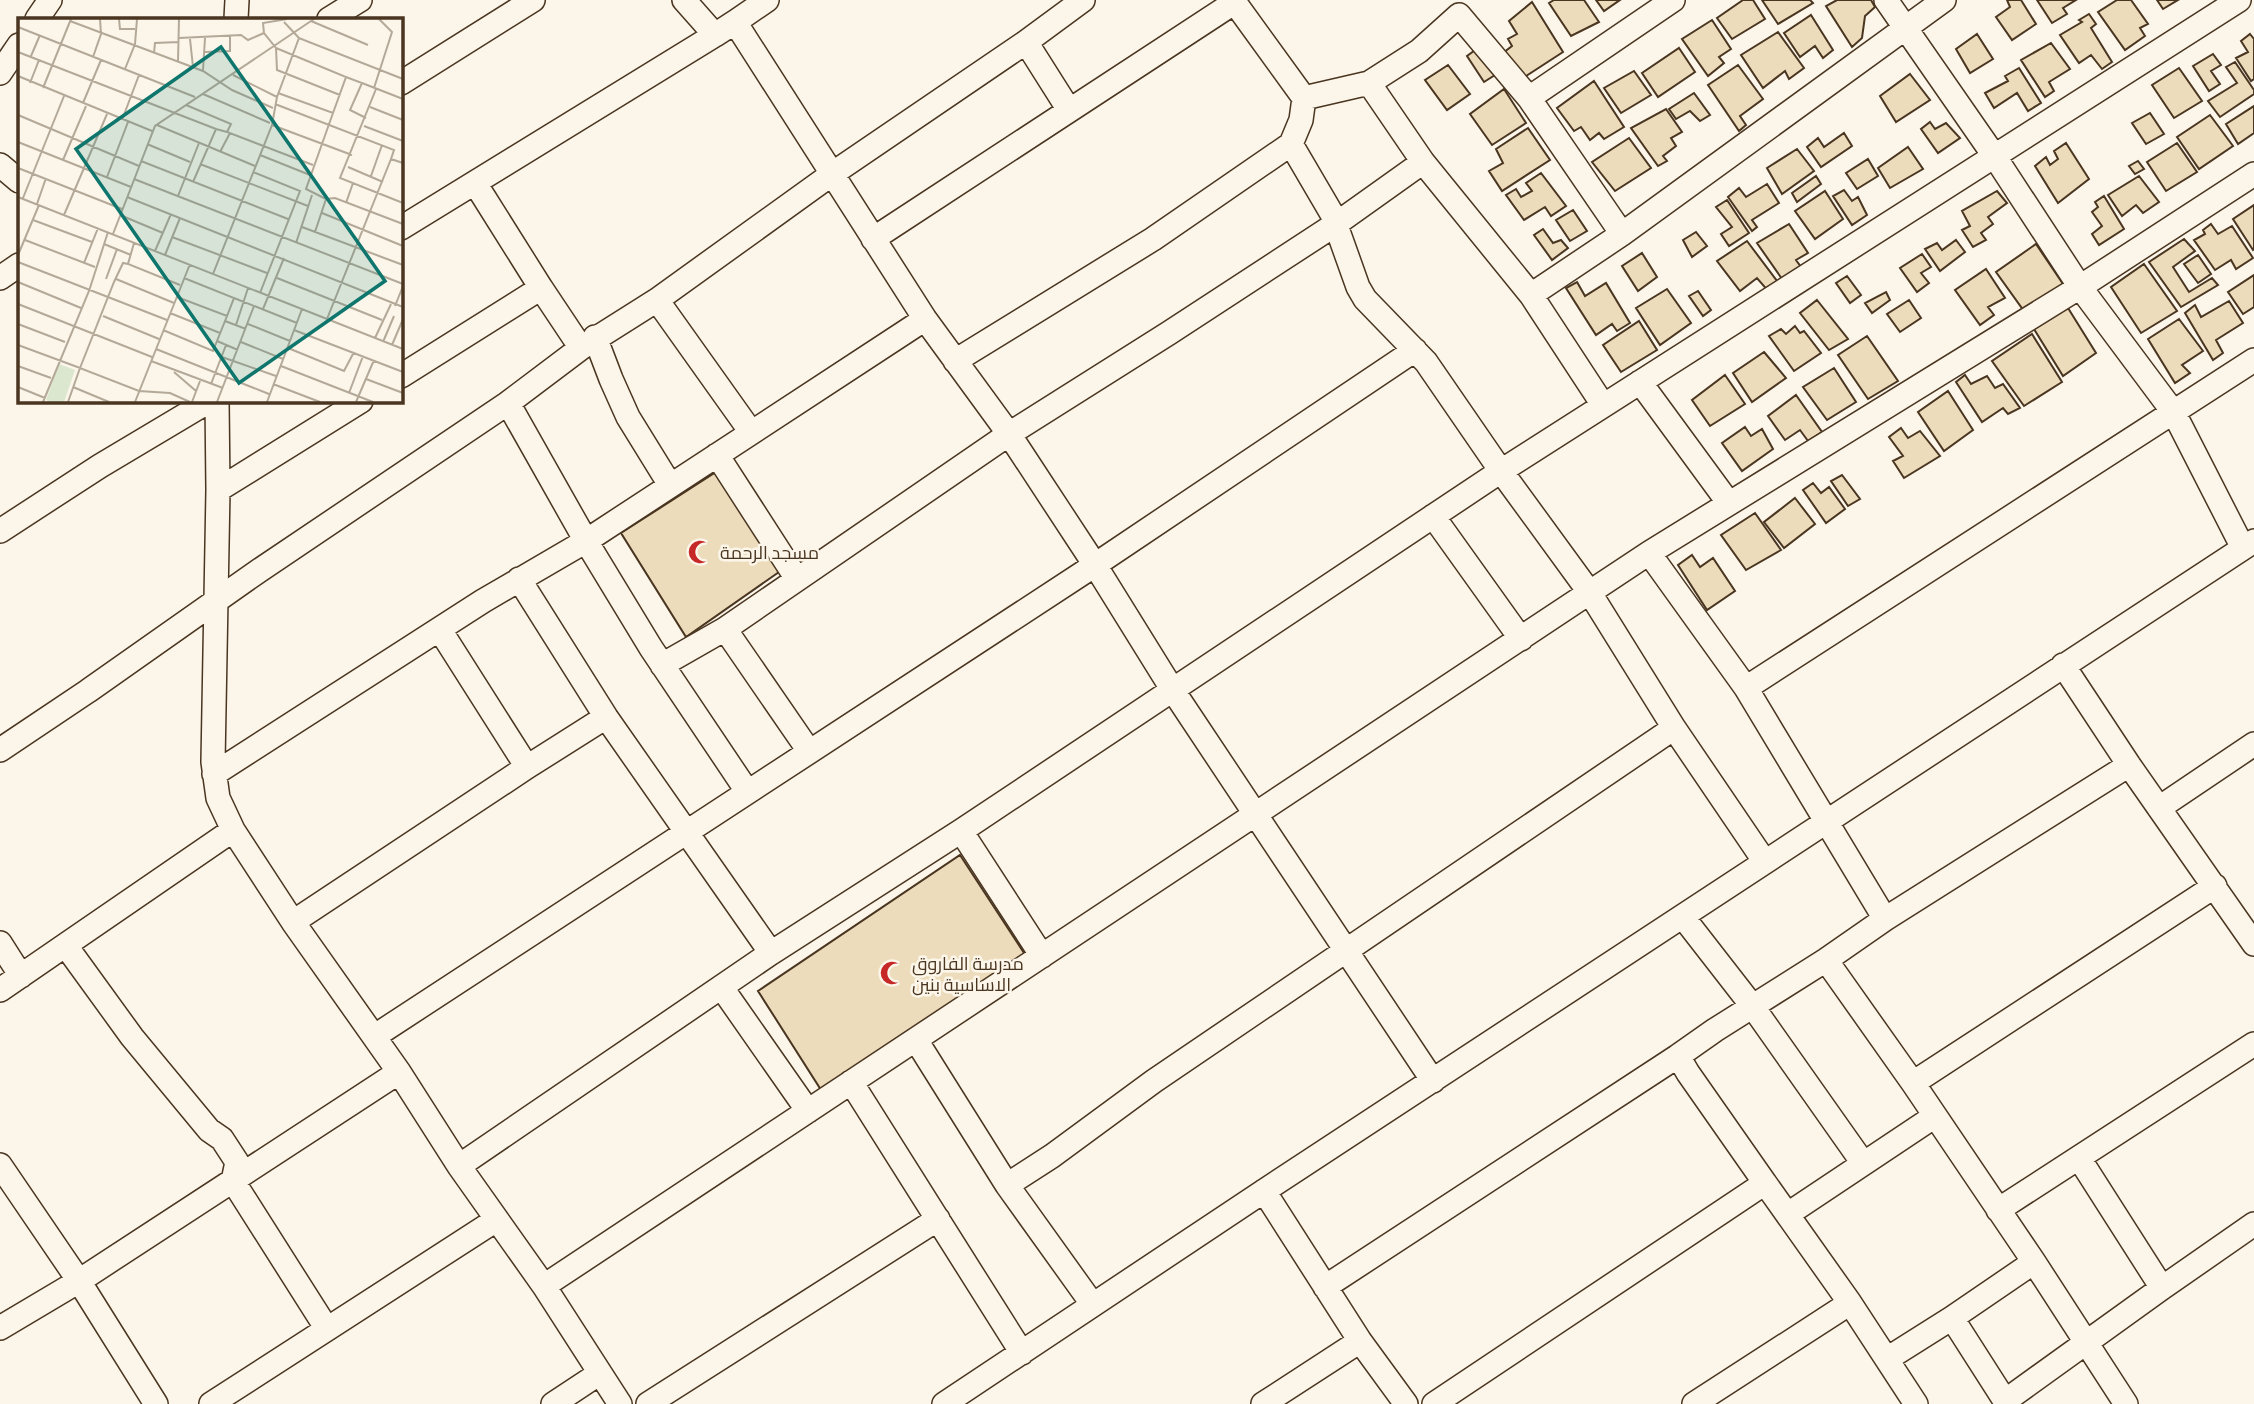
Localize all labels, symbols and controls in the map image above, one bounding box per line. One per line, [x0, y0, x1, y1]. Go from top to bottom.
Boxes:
inset map [18, 18, 402, 402]
mosque icon: مسجد الرحمة [686, 538, 714, 566]
place label: مسجد الرحمة [720, 541, 819, 564]
place label: مدرسة الفاروق الاساسية بنين [912, 952, 1024, 996]
mosque icon: مدرسة الفاروق الاساسية بنين [878, 959, 906, 987]

